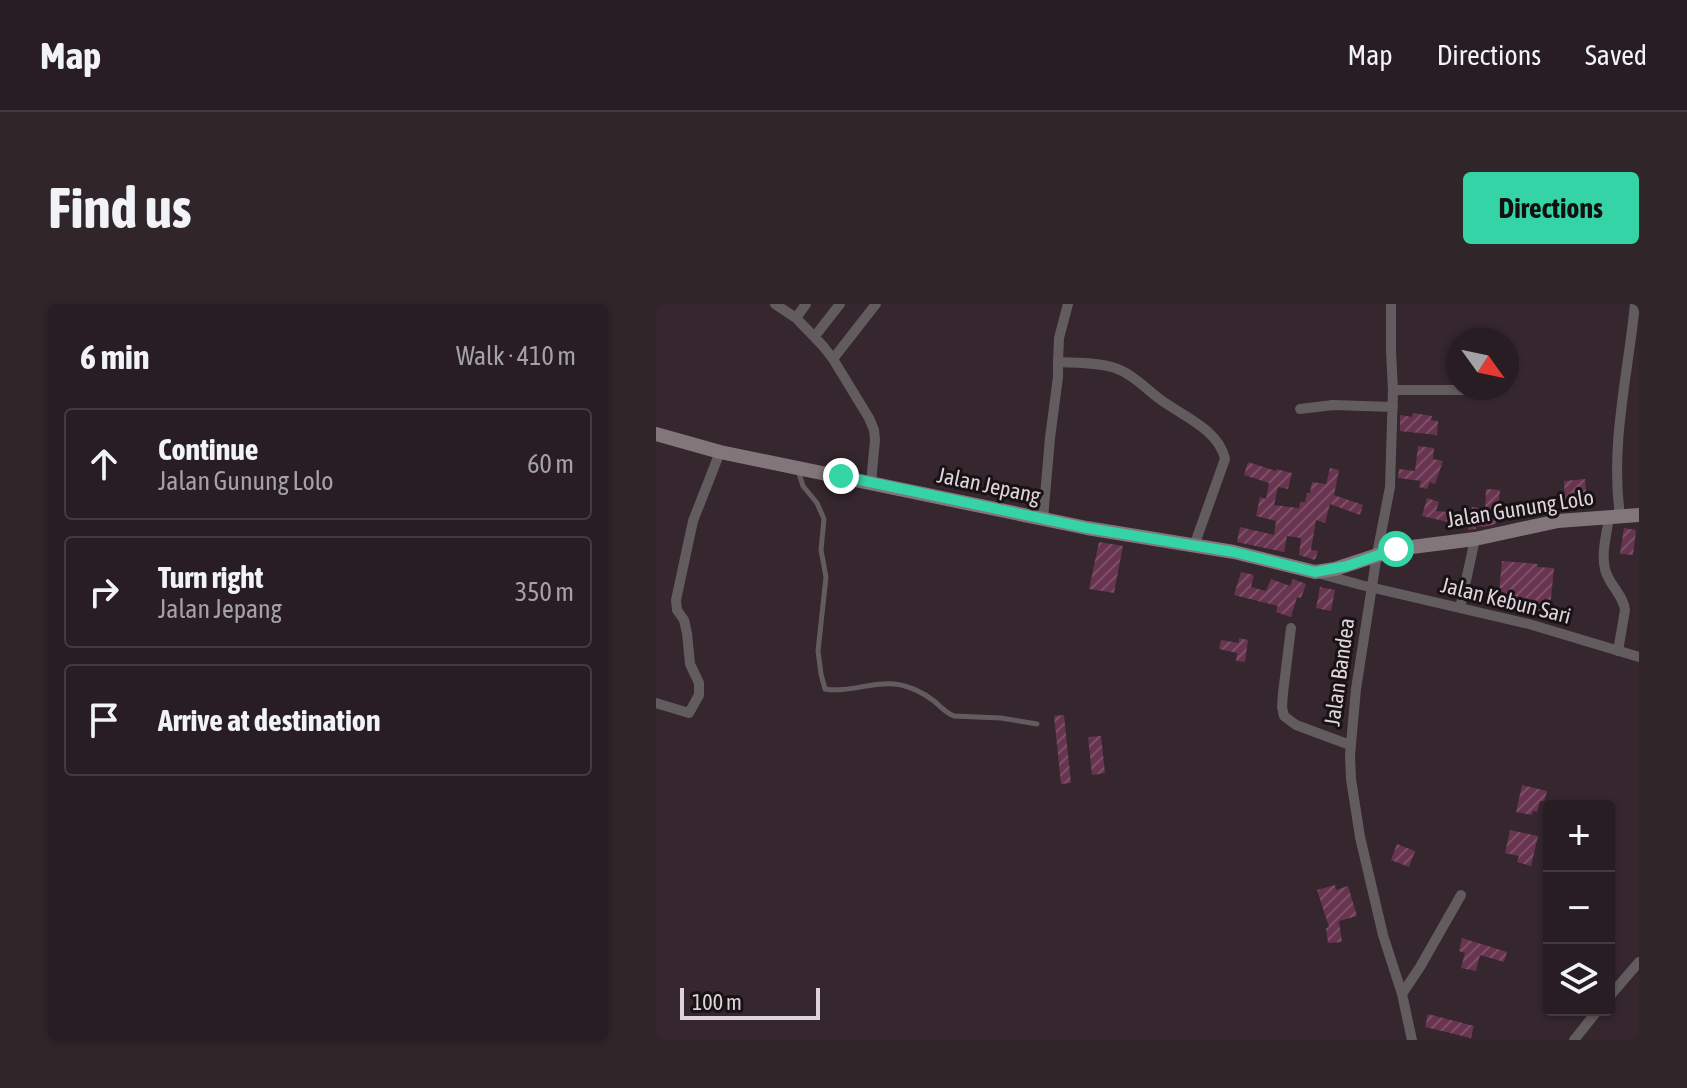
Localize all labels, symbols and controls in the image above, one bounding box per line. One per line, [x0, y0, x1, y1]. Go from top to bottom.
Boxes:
text: Map [40, 34, 101, 77]
text: Map [1348, 39, 1393, 71]
text: Directions [1437, 39, 1541, 71]
text: Saved [1585, 39, 1647, 71]
button: Directions [1463, 172, 1639, 244]
text: Find us [48, 176, 192, 240]
north arrow [1447, 328, 1519, 400]
text: 6 min [80, 337, 149, 376]
text: Walk · 410 m [456, 341, 576, 371]
text: Continue [158, 432, 258, 466]
icon: ahead [82, 442, 126, 486]
text: 60 m [527, 449, 574, 479]
route end [823, 458, 859, 494]
street label: Jalan Jepang [935, 461, 1043, 509]
text: Jalan Gunung Lolo [158, 466, 334, 496]
street label: Jalan Gunung Lolo [1445, 484, 1595, 532]
route start [1378, 531, 1414, 567]
text: Turn right [158, 560, 264, 594]
icon: right [82, 570, 126, 614]
street label: Jalan Kebun Sari [1438, 571, 1574, 629]
text: 350 m [515, 577, 574, 607]
text: Jalan Jepang [158, 594, 282, 624]
street label: Jalan Bandea [1319, 616, 1359, 728]
icon: arrive [82, 698, 126, 742]
text: Arrive at destination [158, 703, 380, 737]
map controls [1543, 800, 1615, 1016]
button: + [1543, 800, 1615, 872]
button: − [1543, 872, 1615, 944]
button: layers [1543, 944, 1615, 1016]
scale bar [680, 984, 820, 1020]
text: 100 m [692, 989, 742, 1015]

